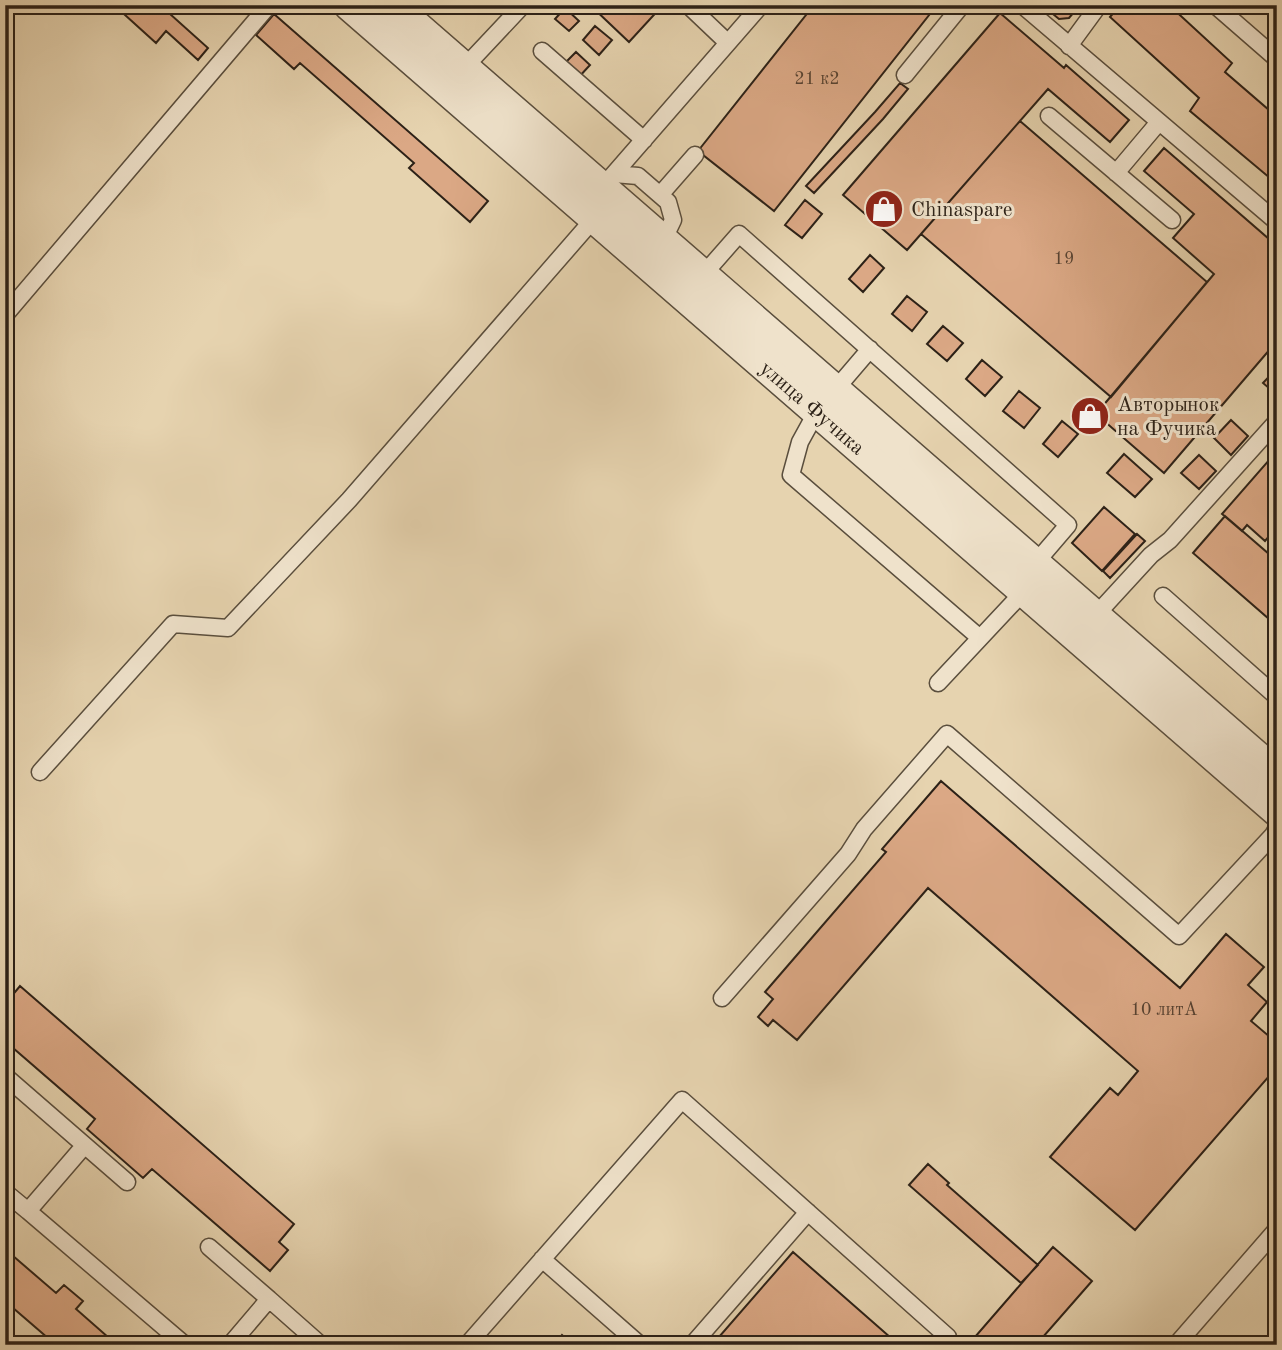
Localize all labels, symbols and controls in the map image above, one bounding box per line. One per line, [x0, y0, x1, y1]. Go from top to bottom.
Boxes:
house number: 21 к2 [794, 70, 840, 88]
shop icon: Chinaspare [863, 188, 905, 230]
place label: Chinaspare [911, 200, 1013, 221]
house number: 19 [1054, 250, 1074, 268]
street label: улица Фучика [755, 358, 868, 460]
shop icon: Авторынок на Фучика [1069, 395, 1111, 437]
place label: Авторынок на Фучика [1117, 395, 1220, 440]
house number: 10 литA [1131, 1001, 1198, 1019]

